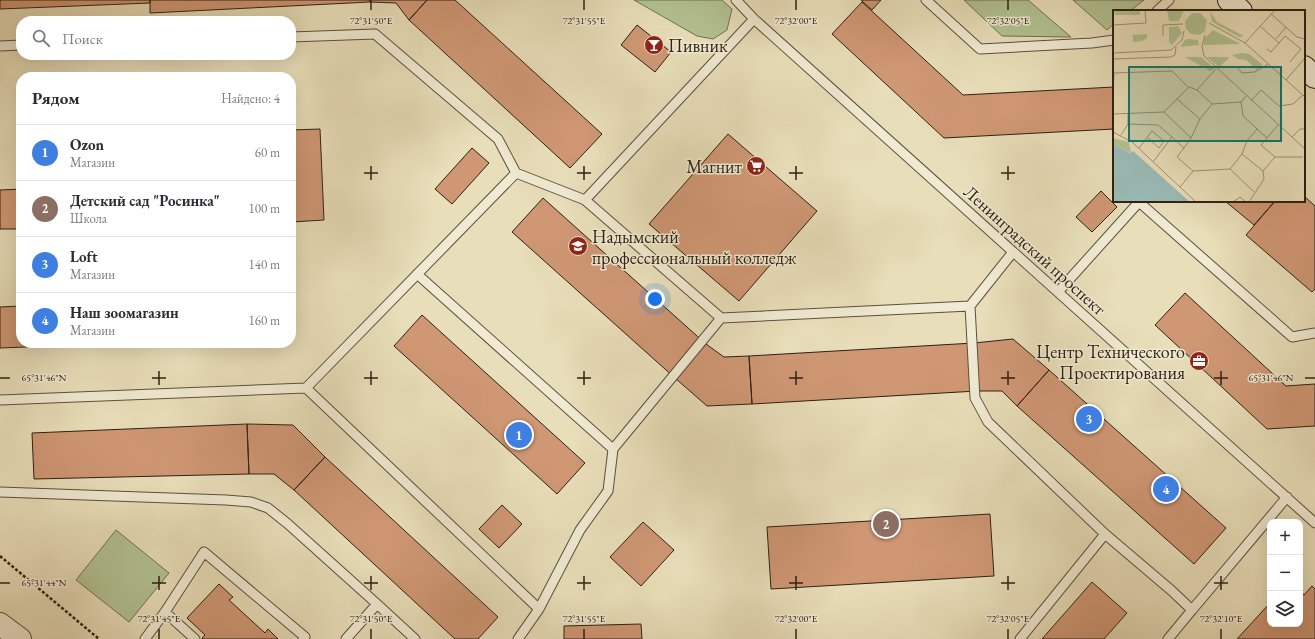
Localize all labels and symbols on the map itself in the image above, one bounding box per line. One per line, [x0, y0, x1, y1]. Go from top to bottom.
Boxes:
inset map [1113, 10, 1305, 202]
text: 72°31'50"E [350, 14, 393, 27]
text: 72°31'55"E [563, 14, 606, 27]
text: 72°32'00"E [775, 14, 818, 27]
text: 72°32'05"E [987, 14, 1030, 27]
bar icon: Пивник [643, 34, 665, 56]
place label: Пивник [668, 34, 728, 57]
place label: Магнит [686, 155, 743, 178]
supermarket icon: Магнит [745, 155, 767, 177]
street label: Ленинградский проспект [959, 180, 1111, 320]
place label: Надымский профессиональный колледж [592, 225, 797, 269]
school or university icon: Надымский профессиональный колледж [567, 235, 589, 257]
your location [645, 289, 665, 309]
place label: Центр Технического Проектирования [1036, 340, 1185, 384]
office icon: Центр Технического Проектирования [1188, 350, 1210, 372]
text: 65°31'46"N [22, 371, 67, 384]
text: 65°31'46"N [1249, 371, 1294, 384]
pin: 3 [1076, 404, 1102, 434]
pin: 1 [506, 420, 532, 450]
pin: 4 [1153, 474, 1179, 504]
pin: 2 [873, 509, 899, 539]
text: 65°31'44"N [22, 576, 67, 589]
text: 72°31'45"E [138, 612, 181, 625]
text: 72°31'50"E [350, 612, 393, 625]
text: 72°31'55"E [563, 612, 606, 625]
text: 72°32'00"E [775, 612, 818, 625]
text: 72°32'05"E [987, 612, 1030, 625]
text: 72°32'10"E [1200, 612, 1243, 625]

